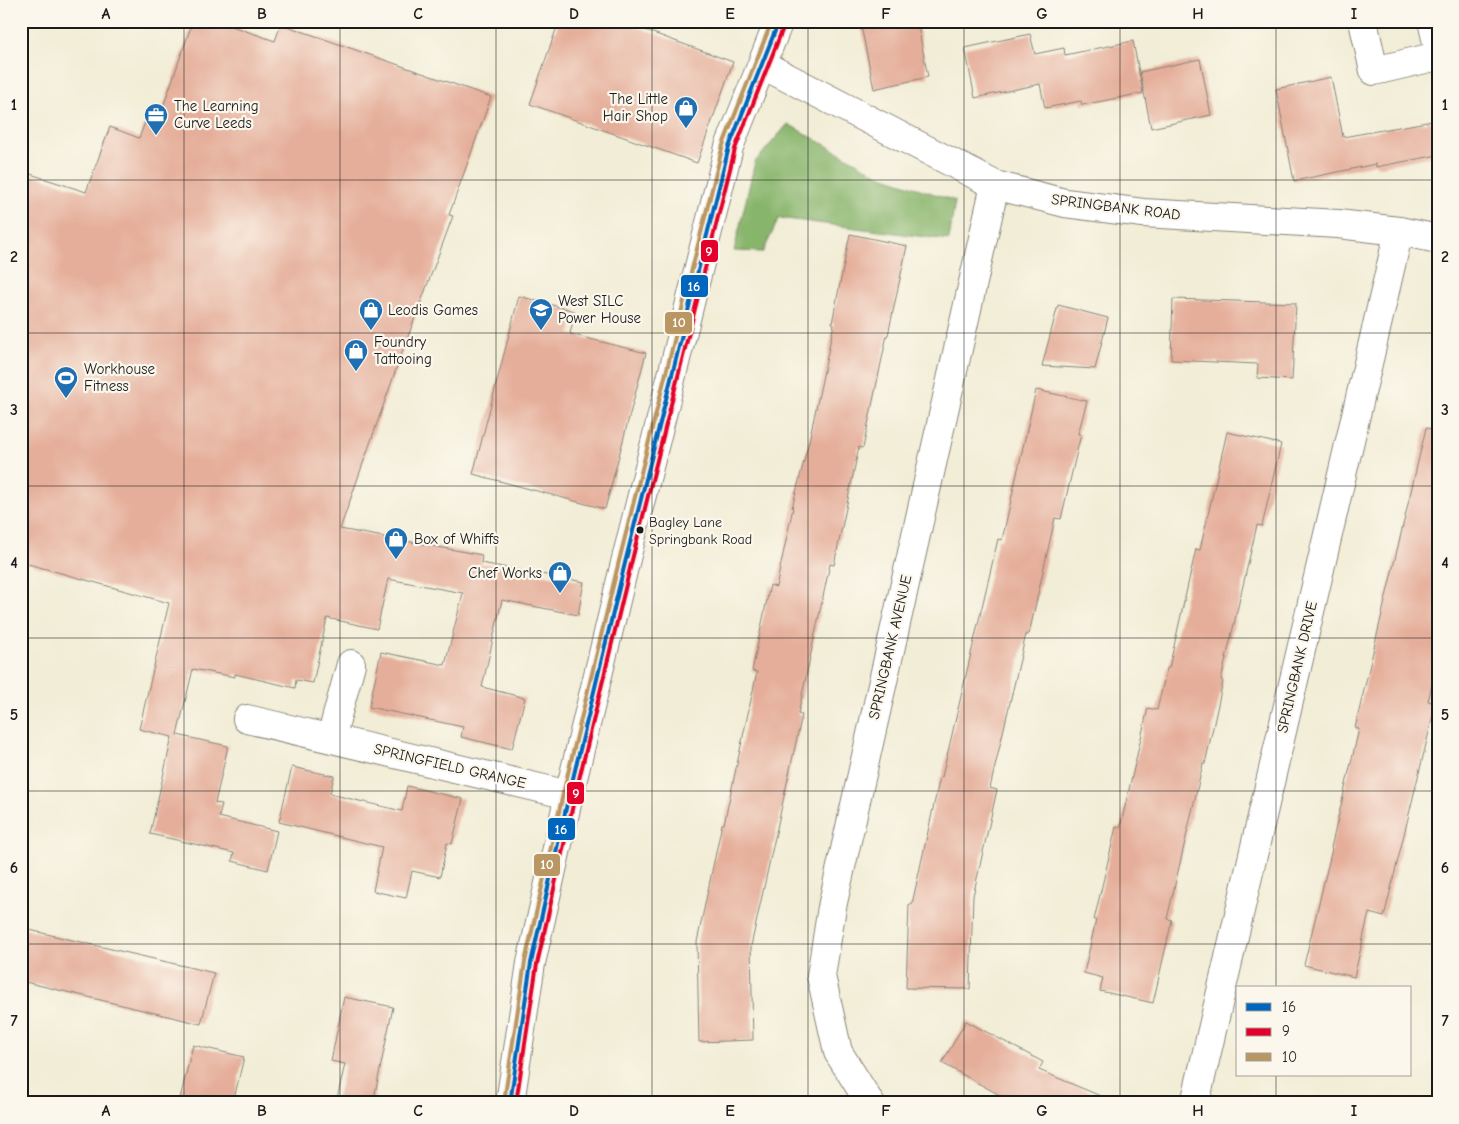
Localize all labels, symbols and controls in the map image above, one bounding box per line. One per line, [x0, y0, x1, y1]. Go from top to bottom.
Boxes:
text: A [102, 5, 111, 23]
text: B [257, 5, 267, 23]
text: C [413, 5, 423, 23]
text: D [569, 5, 579, 23]
text: E [725, 5, 735, 23]
text: F [881, 5, 891, 23]
text: G [1036, 5, 1048, 23]
text: H [1192, 5, 1204, 23]
text: I [1351, 5, 1357, 23]
place label: The Little Hair Shop [603, 90, 668, 125]
shop icon: The Little Hair Shop [673, 95, 699, 129]
text: 1 [11, 96, 17, 114]
text: 1 [1442, 96, 1448, 114]
place label: The Learning Curve Leeds [174, 97, 259, 132]
office icon: The Learning Curve Leeds [143, 102, 169, 136]
street label: SPRINGBANK ROAD [1050, 190, 1182, 224]
line badge: 9 [700, 239, 719, 263]
text: 9 [705, 243, 713, 260]
text: 2 [10, 248, 18, 266]
text: 2 [1441, 248, 1449, 266]
line badge: 16 [680, 274, 709, 298]
text: 16 [688, 278, 700, 295]
place label: West SILC Power House [558, 292, 641, 327]
shop icon: Leodis Games [358, 297, 384, 331]
school or university icon: West SILC Power House [528, 297, 554, 331]
place label: Leodis Games [388, 301, 478, 319]
line badge: 10 [664, 311, 693, 335]
text: 10 [672, 314, 686, 331]
place label: Foundry Tattooing [374, 333, 432, 368]
shop icon: Foundry Tattooing [343, 338, 369, 372]
place label: Workhouse Fitness [84, 360, 155, 395]
sports icon: Workhouse Fitness [53, 365, 79, 399]
text: 3 [10, 401, 18, 419]
text: 3 [1441, 401, 1449, 419]
place label: Bagley Lane Springbank Road [649, 514, 752, 548]
marker: Bagley Lane Springbank Road [635, 525, 645, 535]
shop icon: Box of Whiffs [383, 526, 409, 560]
place label: Box of Whiffs [414, 530, 499, 548]
text: 4 [10, 554, 18, 572]
text: 4 [1441, 554, 1449, 572]
shop icon: Chef Works [547, 560, 573, 594]
place label: Chef Works [468, 564, 542, 582]
street label: SPRINGBANK AVENUE [865, 573, 915, 721]
street label: SPRINGBANK DRIVE [1273, 599, 1321, 735]
text: 5 [10, 706, 18, 724]
text: 5 [1441, 706, 1449, 724]
street label: SPRINGFIELD GRANGE [372, 740, 528, 792]
line badge: 9 [566, 781, 585, 805]
text: 9 [572, 785, 580, 802]
line badge: 16 [547, 817, 576, 841]
text: 16 [555, 821, 567, 838]
line badge: 10 [533, 853, 561, 877]
text: 10 [540, 856, 554, 873]
text: 6 [10, 859, 18, 877]
text: 6 [1441, 859, 1449, 877]
legend [1236, 986, 1412, 1076]
text: 16 [1282, 998, 1296, 1016]
text: 7 [10, 1012, 18, 1030]
text: 7 [1441, 1012, 1449, 1030]
text: 9 [1282, 1022, 1290, 1040]
text: 10 [1282, 1048, 1297, 1066]
text: A [102, 1102, 111, 1120]
text: B [257, 1102, 267, 1120]
text: C [413, 1102, 423, 1120]
text: D [569, 1102, 579, 1120]
text: E [725, 1102, 735, 1120]
text: F [881, 1102, 891, 1120]
text: G [1036, 1102, 1048, 1120]
text: H [1192, 1102, 1204, 1120]
text: I [1351, 1102, 1357, 1120]

